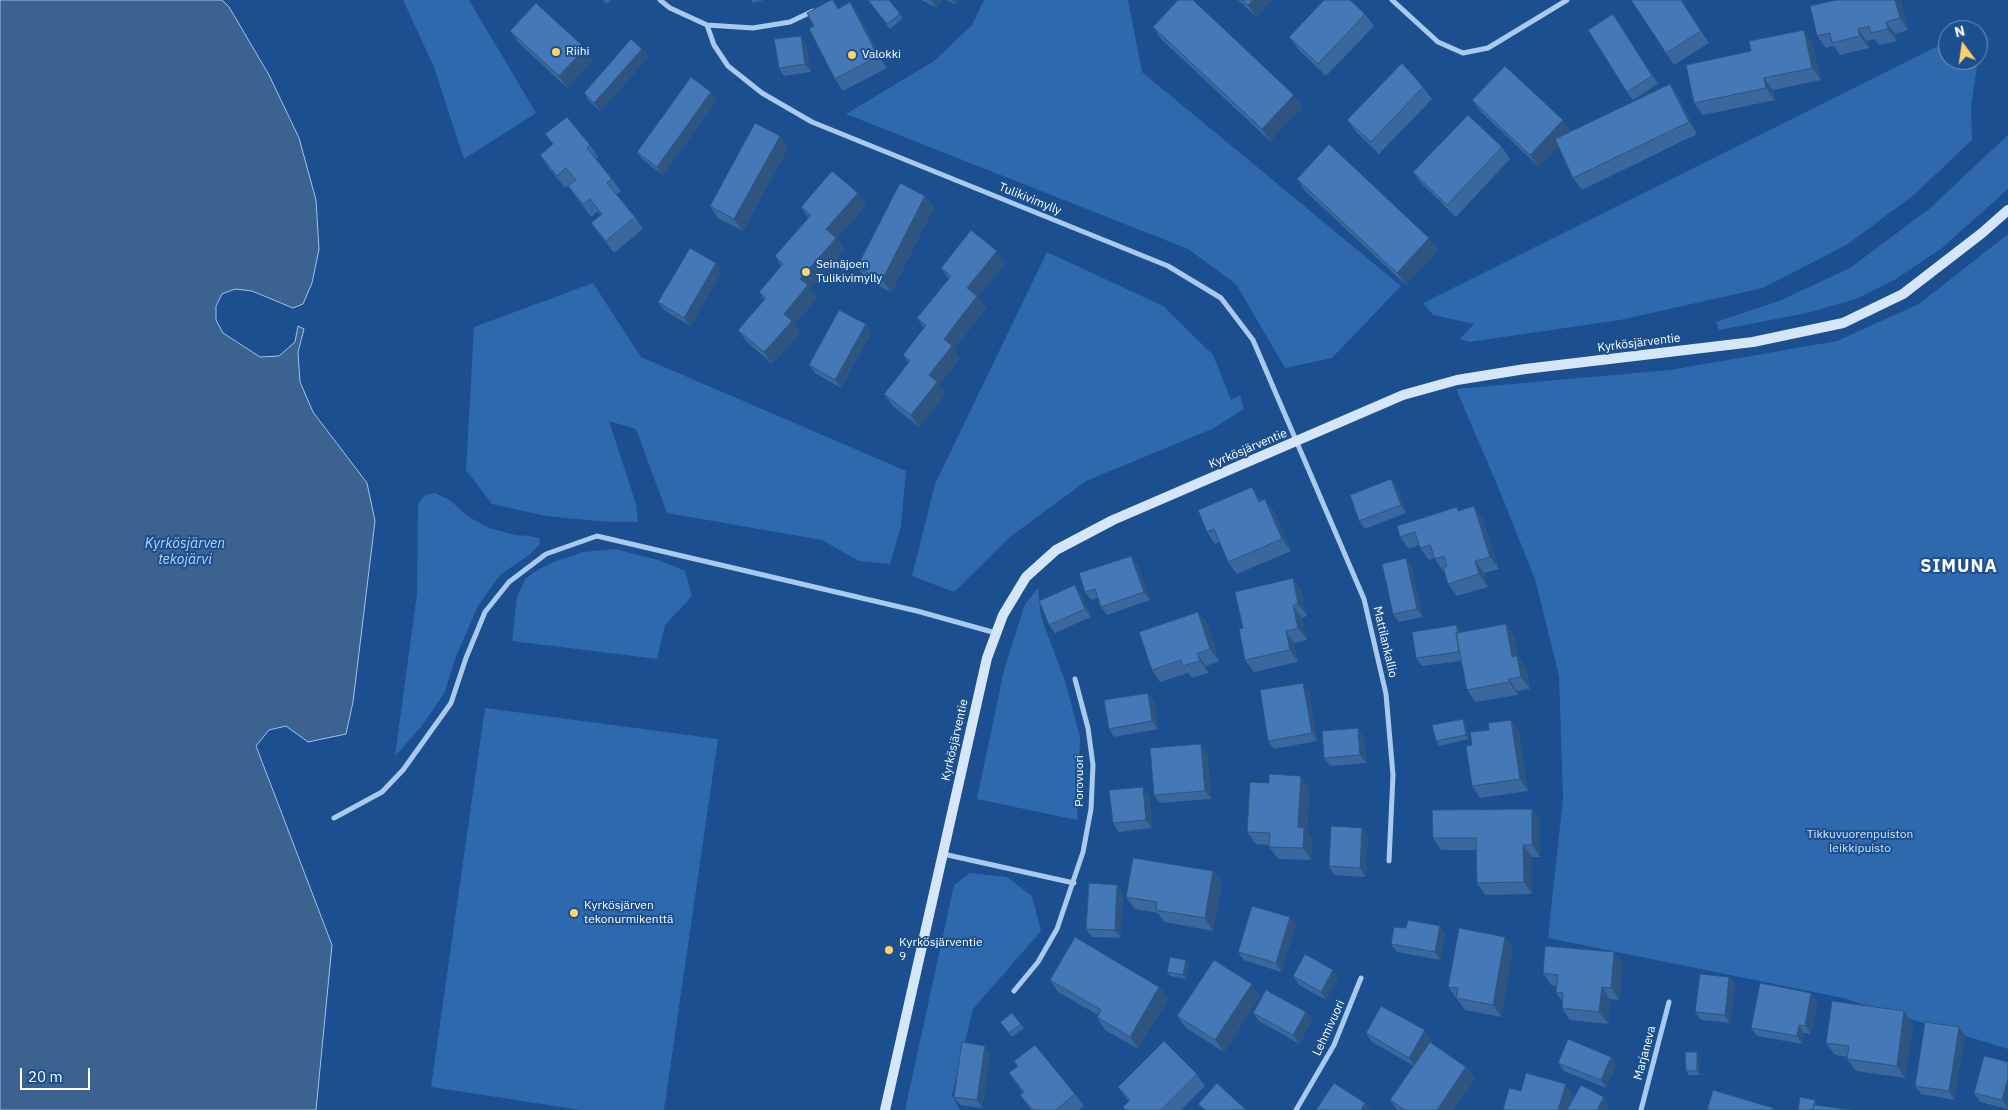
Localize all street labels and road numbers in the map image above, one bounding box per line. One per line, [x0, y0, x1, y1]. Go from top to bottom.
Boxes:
street label: Tulikivimylly [997, 180, 1063, 218]
street label: Kyrkösjärventie [1597, 331, 1681, 355]
street label: Kyrkösjärventie [1207, 426, 1289, 472]
street label: Mattilankallio [1370, 605, 1400, 679]
street label: Kyrkösjärventie [939, 698, 971, 782]
street label: Porovuori [1073, 755, 1087, 807]
street label: Lehmivuori [1310, 998, 1348, 1058]
street label: Marjaneva [1631, 1024, 1659, 1082]

